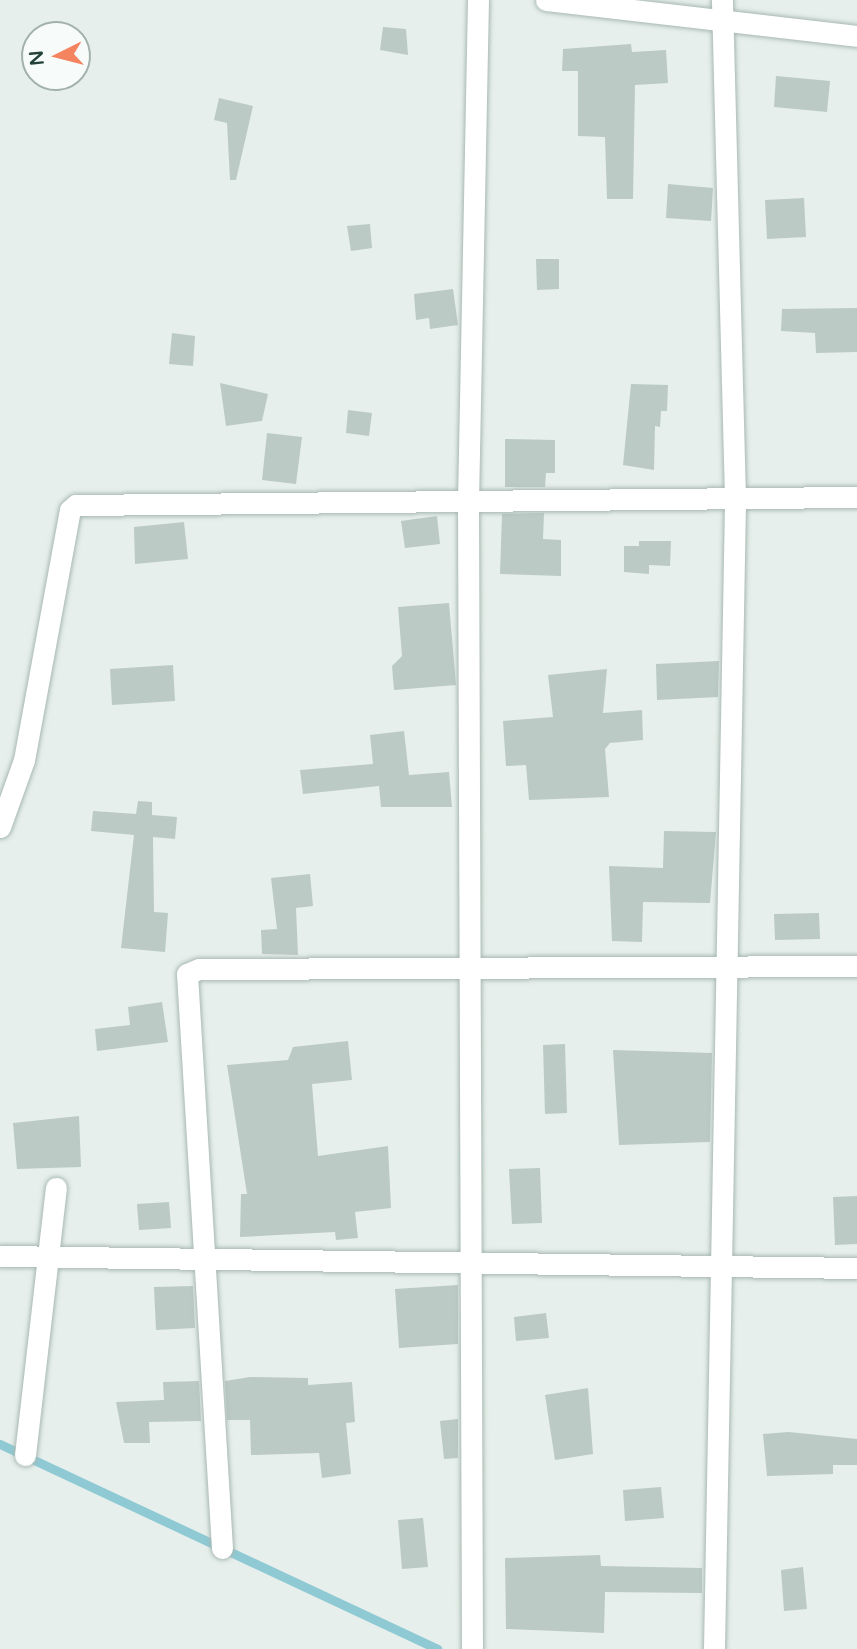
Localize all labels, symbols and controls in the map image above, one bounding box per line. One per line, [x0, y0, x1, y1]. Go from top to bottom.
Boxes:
north arrow [21, 21, 91, 91]
text: N [25, 49, 49, 67]

